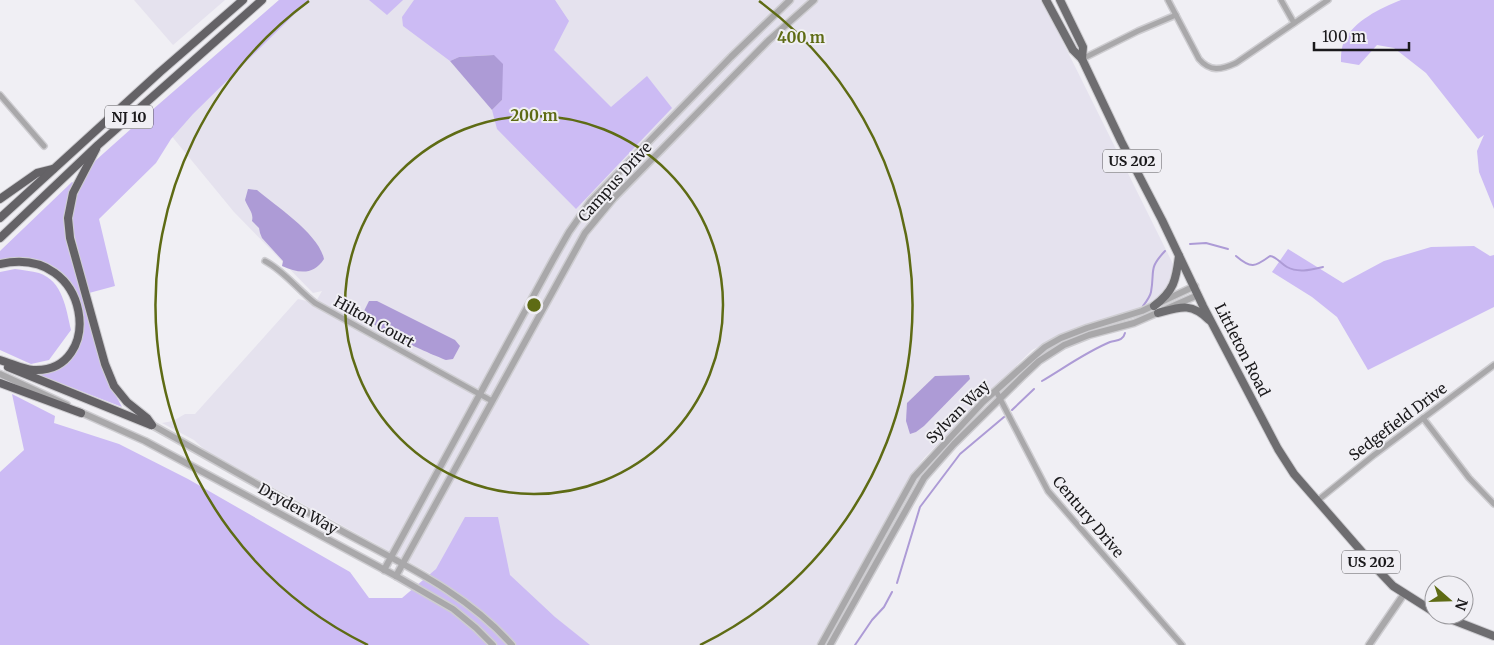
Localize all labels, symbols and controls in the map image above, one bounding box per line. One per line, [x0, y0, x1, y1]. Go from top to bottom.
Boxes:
scale bar [1314, 20, 1409, 52]
text: 100 m [1322, 27, 1366, 46]
text: 400 m [777, 28, 825, 47]
road number: NJ 10 [105, 105, 153, 128]
text: 200 m [510, 106, 558, 125]
street label: Campus Drive [574, 138, 656, 226]
road number: US 202 [1103, 150, 1161, 172]
street label: Hilton Court [331, 292, 418, 352]
centre of rings [525, 296, 543, 314]
street label: Littleton Road [1211, 300, 1274, 400]
street label: Sylvan Way [922, 376, 994, 447]
street label: Sedgefield Drive [1345, 379, 1451, 465]
street label: Century Drive [1049, 472, 1128, 561]
street label: Dryden Way [255, 479, 342, 538]
road number: US 202 [1342, 550, 1400, 574]
north arrow [1424, 575, 1474, 625]
text: N [1451, 596, 1472, 613]

